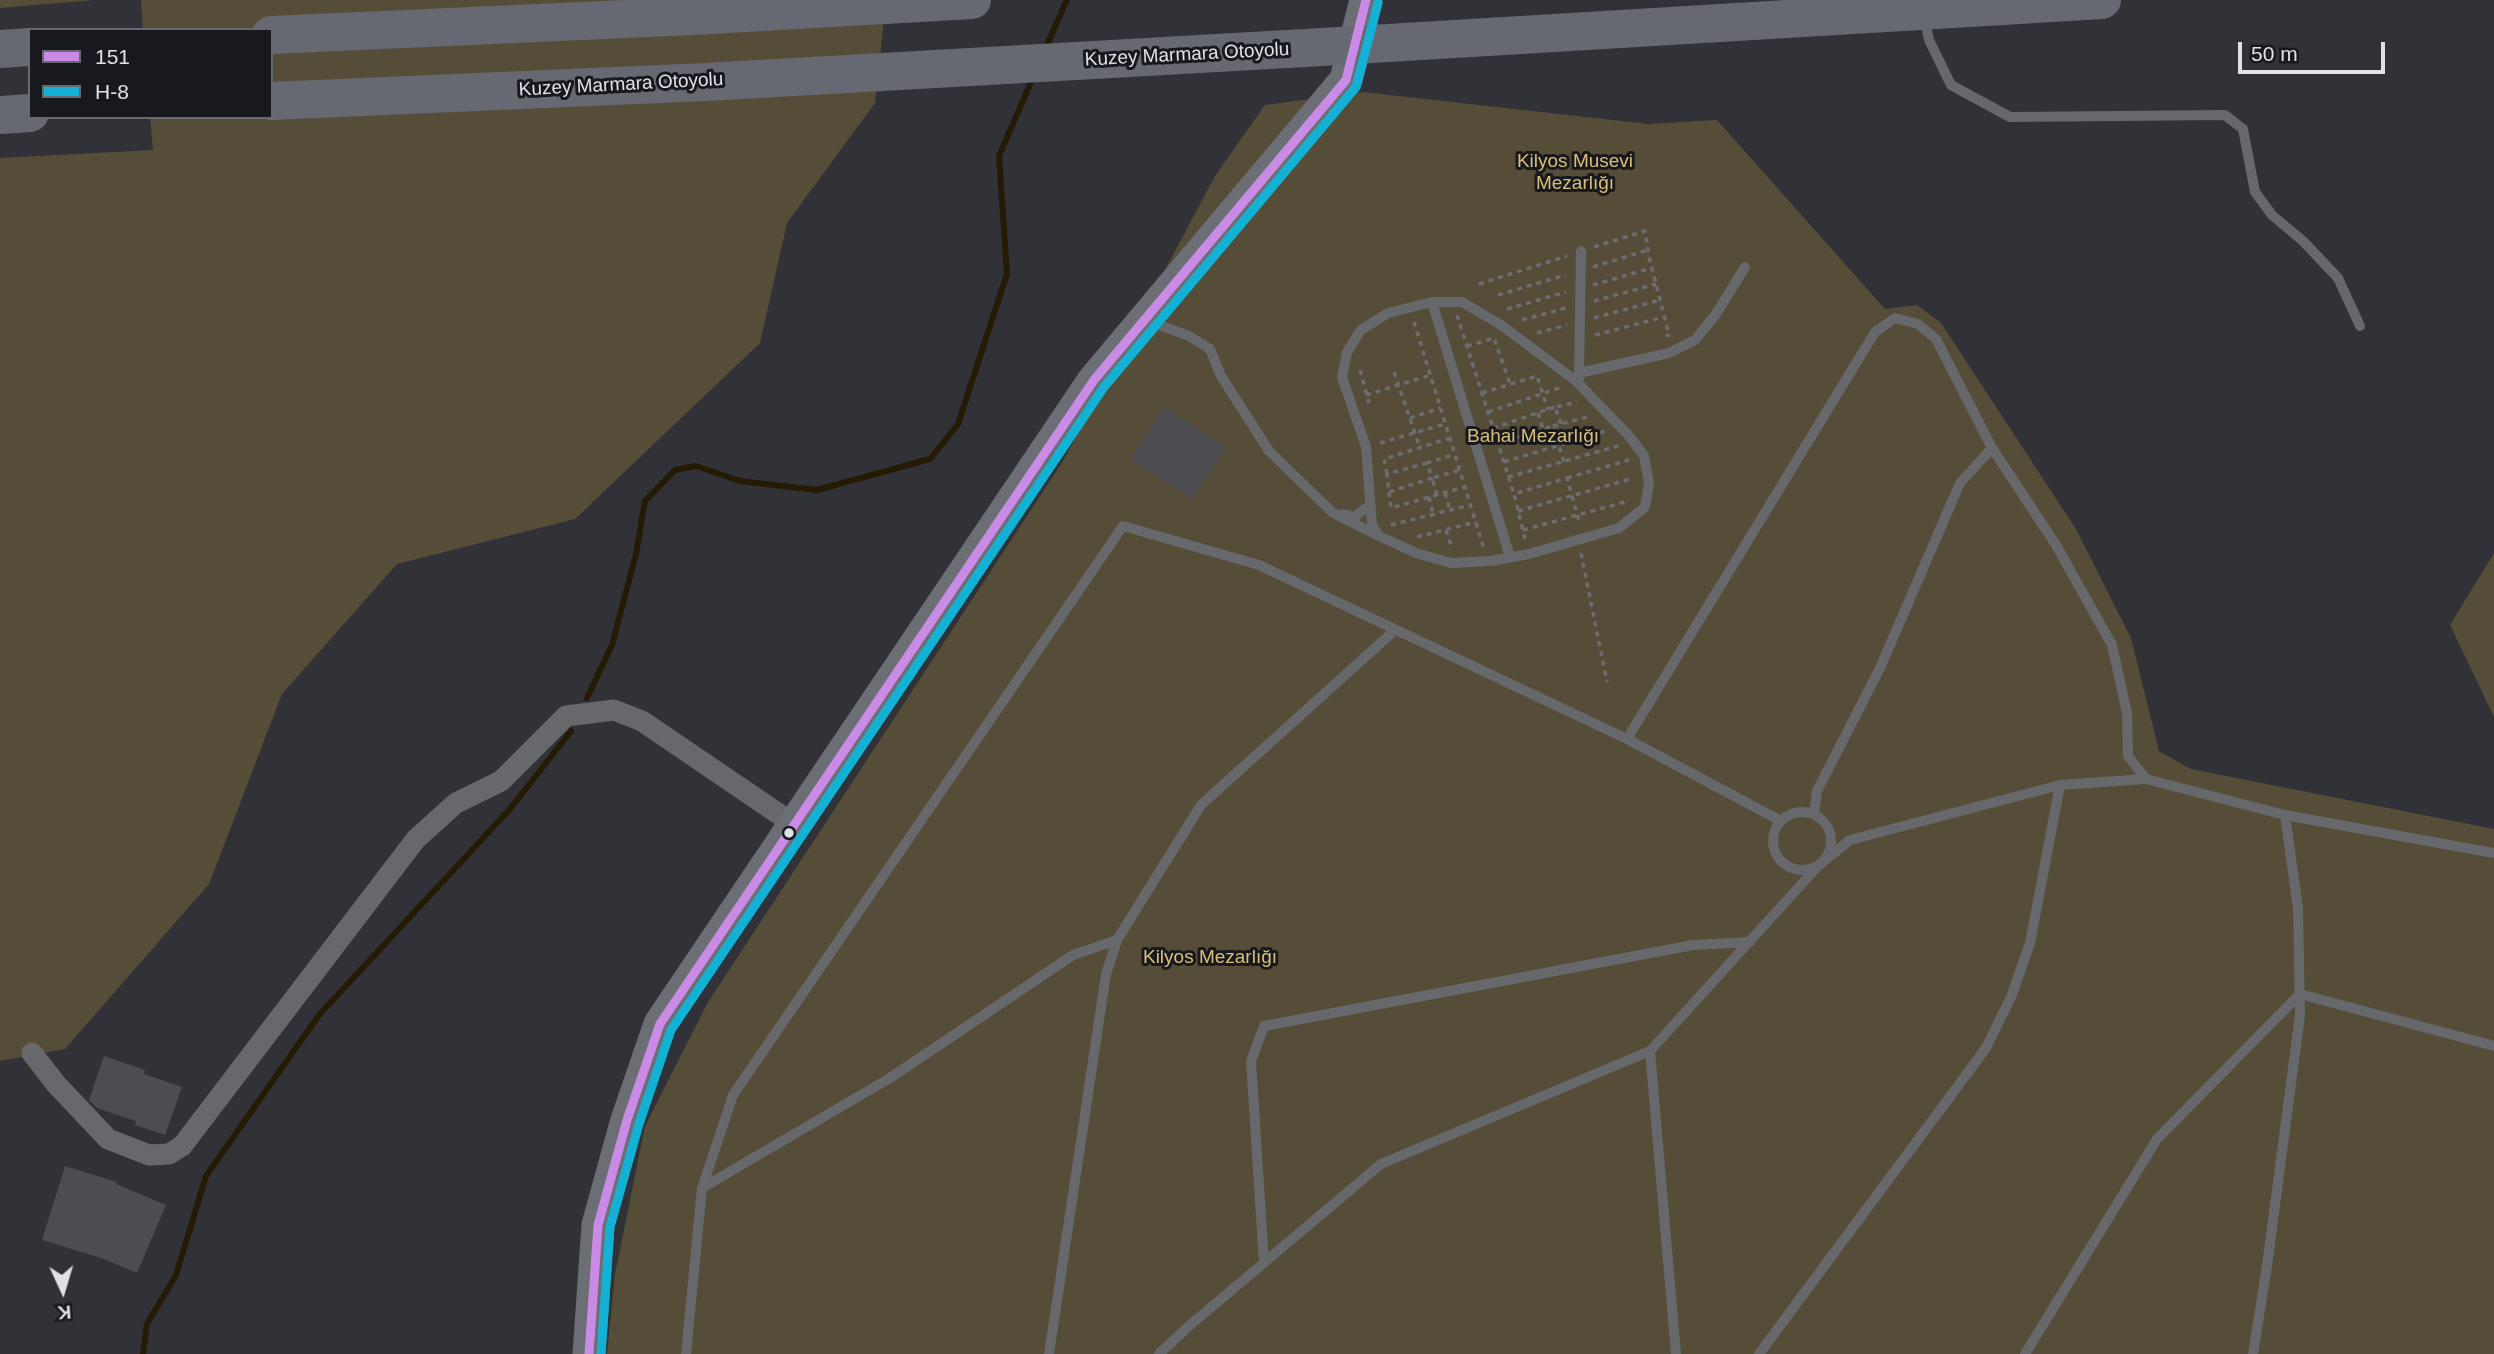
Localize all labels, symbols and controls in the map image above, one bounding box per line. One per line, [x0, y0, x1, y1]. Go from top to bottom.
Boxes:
legend [28, 28, 273, 119]
scale bar [2242, 28, 2389, 72]
street label: Kuzey Marmara Otoyolu [1084, 38, 1290, 72]
text: 50 m [2251, 42, 2298, 65]
text: 151 [95, 45, 130, 68]
street label: Kuzey Marmara Otoyolu [518, 68, 724, 102]
text: H-8 [95, 80, 129, 103]
park label: Kilyos Musevi Mezarlığı [1517, 151, 1633, 195]
park label: Bahai Mezarlığı [1467, 426, 1599, 448]
unlabelled marker [782, 826, 796, 840]
park label: Kilyos Mezarlığı [1143, 947, 1277, 969]
north arrow [28, 1256, 98, 1326]
text: K [57, 1301, 72, 1323]

